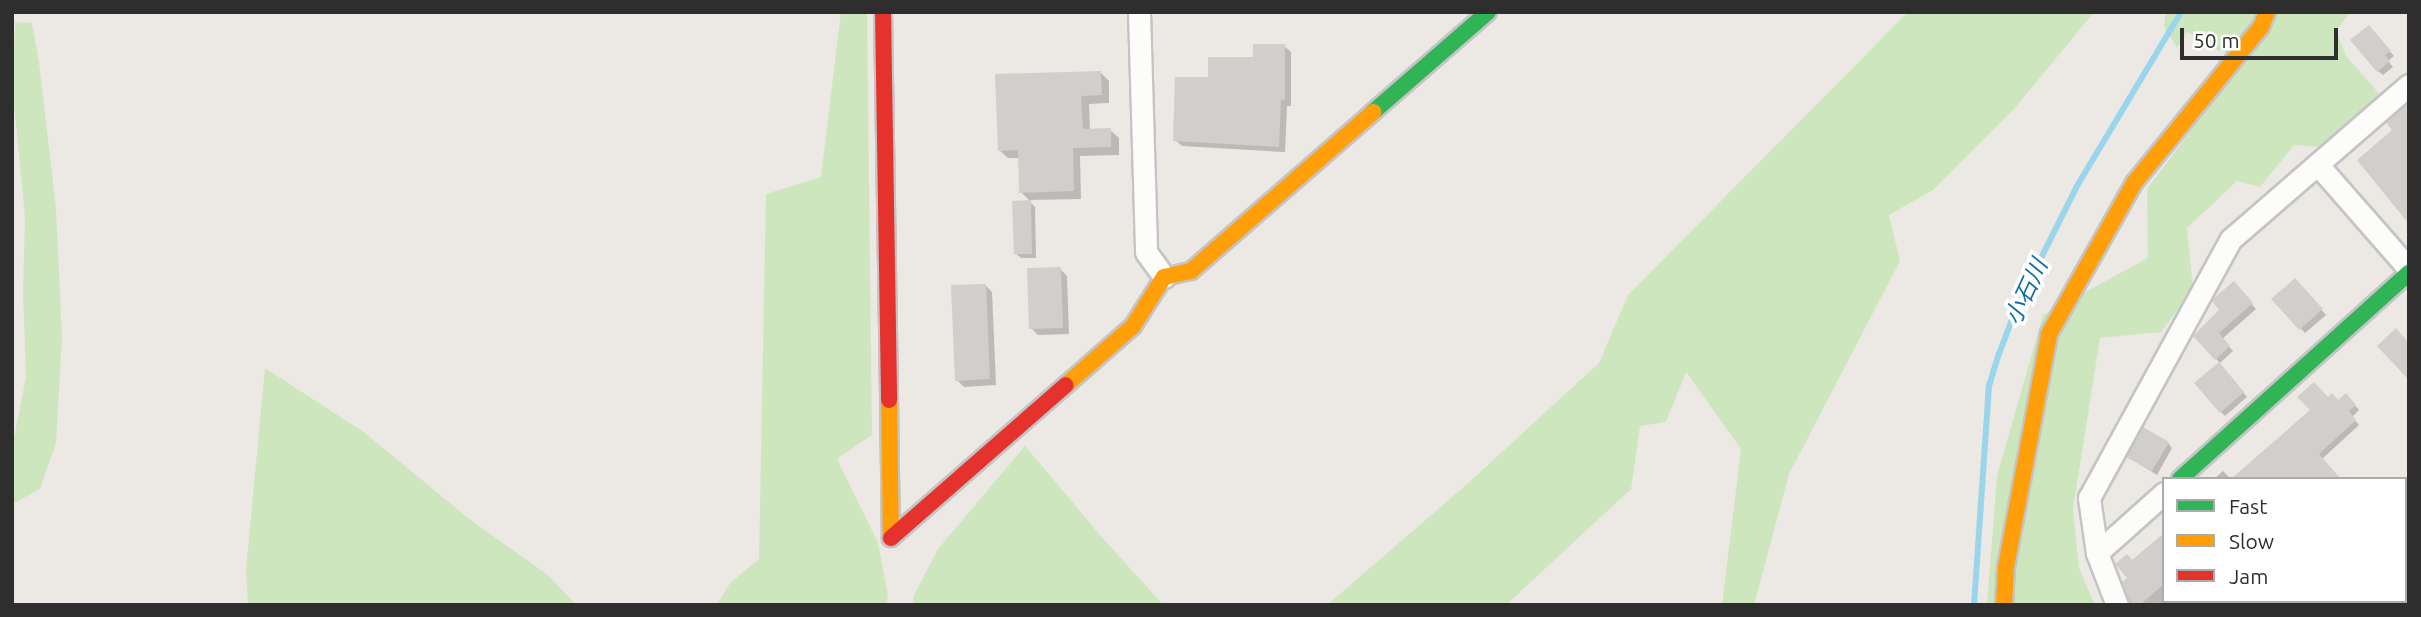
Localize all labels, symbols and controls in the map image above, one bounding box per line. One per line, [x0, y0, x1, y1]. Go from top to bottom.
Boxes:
scale bar [2183, 14, 2340, 58]
text: 50 m [2193, 28, 2240, 52]
water label: 小石川 [1999, 255, 2053, 329]
legend [2162, 477, 2407, 603]
text: Fast [2229, 494, 2267, 518]
text: Slow [2229, 529, 2274, 553]
text: Jam [2229, 564, 2268, 588]

